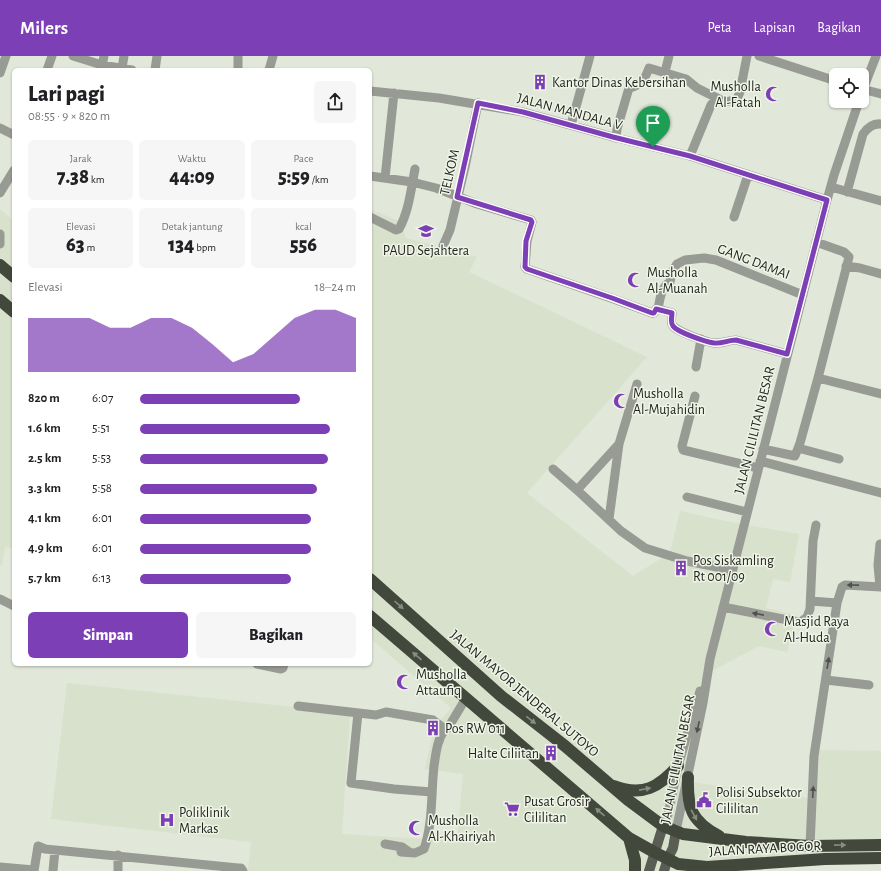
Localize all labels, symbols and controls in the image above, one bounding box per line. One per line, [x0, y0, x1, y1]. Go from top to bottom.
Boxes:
text: Milers [20, 19, 68, 38]
text: Peta [708, 21, 732, 35]
text: Lapisan [754, 21, 795, 35]
text: Bagikan [817, 21, 861, 35]
map controls [829, 68, 869, 108]
button: locate [829, 68, 869, 108]
building icon: Kantor Dinas Kebersihan [531, 73, 549, 91]
place label: Kantor Dinas Kebersihan [552, 76, 686, 90]
place label: Musholla Al-Fatah [710, 80, 762, 110]
button: share [314, 81, 356, 123]
text: Lari pagi [28, 83, 105, 105]
mosque icon: Musholla Al-Fatah [764, 85, 782, 103]
street label: JALAN MANDALA V [516, 91, 624, 133]
pin [636, 106, 670, 147]
text: 08:55 · 9 × 820 m [28, 110, 110, 123]
icon: arrive [642, 112, 664, 134]
street label: TELKOM [438, 148, 462, 197]
text: Jarak [70, 153, 92, 164]
text: Waktu [178, 153, 206, 164]
text: Pace [293, 153, 313, 164]
text: 7.38 [57, 167, 89, 187]
text: 44:09 [169, 167, 215, 187]
text: 5:59 [278, 167, 310, 187]
text: km [89, 174, 105, 185]
text: /km [310, 174, 329, 185]
text: Elevasi [66, 221, 95, 232]
text: Detak jantung [161, 221, 223, 232]
text: kcal [295, 221, 312, 232]
school or university icon: PAUD Sejahtera [417, 222, 435, 240]
text: 63 [66, 235, 85, 255]
text: 134 [168, 235, 194, 255]
text: 556 [290, 235, 317, 255]
text: m [85, 242, 95, 253]
text: bpm [194, 242, 216, 253]
street label: GANG DAMAI [715, 242, 792, 282]
place label: PAUD Sejahtera [383, 244, 470, 258]
place label: Musholla Al-Muanah [647, 266, 708, 296]
mosque icon: Musholla Al-Muanah [626, 271, 644, 289]
text: Elevasi [28, 281, 63, 294]
text: 18–24 m [314, 281, 356, 294]
street label: JALAN CILILITAN BESAR [732, 365, 778, 495]
place label: Musholla Al-Mujahidin [633, 387, 705, 417]
text: 820 m [28, 392, 60, 405]
text: 6:07 [92, 392, 113, 405]
mosque icon: Musholla Al-Mujahidin [612, 392, 630, 410]
text: 1.6 km [28, 422, 61, 435]
text: 5:51 [92, 422, 110, 435]
text: 2.5 km [28, 452, 62, 465]
text: 5:53 [92, 452, 111, 465]
text: 3.3 km [28, 482, 61, 495]
text: 5:58 [92, 482, 112, 495]
text: 4.1 km [28, 512, 61, 525]
text: 6:01 [92, 512, 112, 525]
text: 4.9 km [28, 542, 63, 555]
text: 6:01 [92, 542, 112, 555]
place label: Pos Siskamling Rt 001/09 [693, 554, 774, 584]
building icon: Pos Siskamling Rt 001/09 [672, 559, 690, 577]
text: 5.7 km [28, 572, 61, 585]
text: 6:13 [92, 572, 111, 585]
one-way arrow [846, 582, 859, 588]
one-way arrow [394, 600, 404, 609]
one-way arrow [752, 610, 764, 616]
button: Simpan [28, 612, 188, 658]
button: Bagikan [196, 612, 356, 658]
place label: Masjid Raya Al-Huda [784, 615, 850, 645]
mosque icon: Masjid Raya Al-Huda [763, 620, 781, 638]
street label: JALAN MAYOR JENDERAL SUTOYO [448, 628, 601, 760]
one-way arrow [412, 652, 422, 661]
one-way arrow [825, 657, 831, 669]
place label: Musholla Attaufiq [416, 668, 467, 698]
mosque icon: Musholla Attaufiq [395, 673, 413, 691]
street label: JALAN CILILITAN BESAR [659, 693, 697, 825]
one-way arrow [526, 716, 537, 725]
building icon: Pos RW 011 [424, 719, 442, 737]
one-way arrow [695, 721, 701, 733]
place label: Pos RW 011 [445, 722, 505, 736]
building icon: Halte Ciliitan [542, 744, 560, 762]
place label: Halte Ciliitan [468, 747, 539, 761]
one-way arrow [639, 785, 652, 791]
place label: Polisi Subsektor Cililitan [716, 786, 802, 816]
one-way arrow [809, 786, 816, 798]
public building icon: Polisi Subsektor Cililitan [695, 791, 713, 809]
place label: Pusat Grosir Cililitan [524, 795, 590, 825]
supermarket icon: Pusat Grosir Cililitan [503, 800, 521, 818]
place label: Poliklinik Markas [179, 806, 230, 836]
one-way arrow [594, 808, 605, 817]
one-way arrow [691, 809, 698, 821]
hospital icon: Poliklinik Markas [158, 811, 176, 829]
place label: Musholla Al-Khairiyah [428, 814, 496, 844]
mosque icon: Musholla Al-Khairiyah [407, 819, 425, 837]
street label: JALAN RAYA BOGOR [709, 839, 822, 859]
one-way arrow [834, 842, 846, 849]

